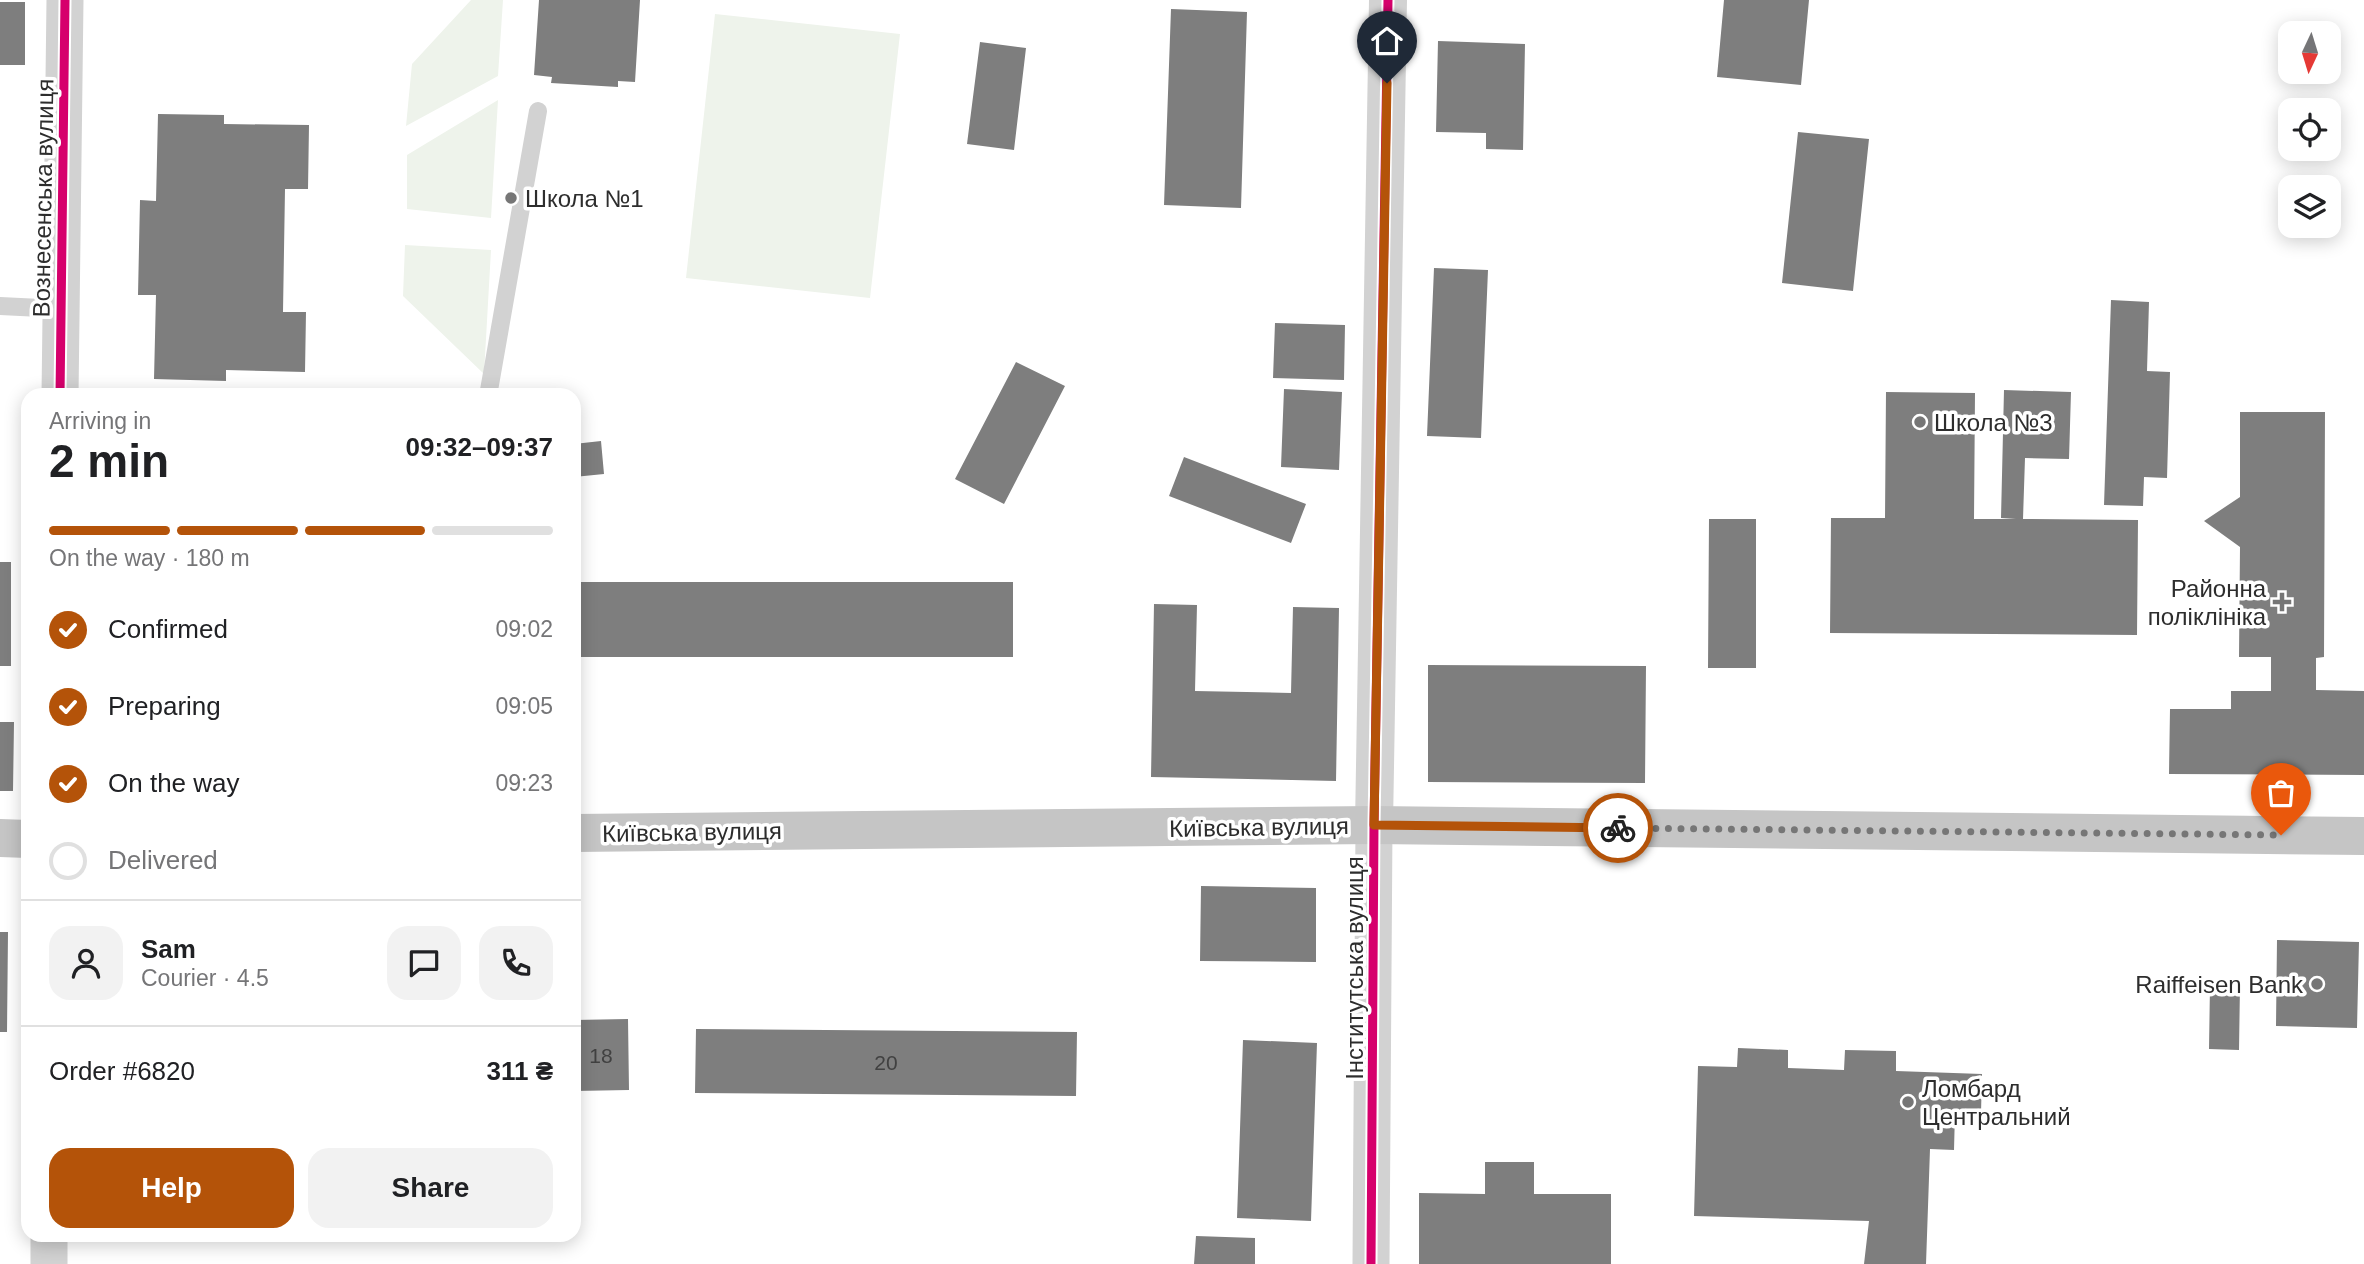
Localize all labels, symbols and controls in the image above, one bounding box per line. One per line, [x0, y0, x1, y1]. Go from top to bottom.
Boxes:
pin [1357, 11, 1417, 83]
north arrow [2278, 21, 2342, 84]
map controls [2278, 21, 2341, 238]
icon: home [1368, 22, 1406, 60]
street label: Вознесенська вулиця [27, 78, 59, 318]
button: locate [2278, 98, 2341, 161]
button: layers [2278, 175, 2341, 238]
place label: Школа №1 [525, 185, 644, 212]
marker: Школа №1 [503, 190, 519, 206]
text: Arriving in [49, 408, 151, 434]
place label: Школа №3 [1934, 409, 2053, 436]
marker: Школа №3 [1912, 414, 1928, 430]
text: 09:32–09:37 [406, 432, 553, 462]
text: 2 min [49, 435, 169, 487]
text: On the way · 180 m [49, 545, 250, 571]
place label: Районна поліклініка [2148, 575, 2267, 630]
marker: Районна поліклініка [2272, 592, 2292, 612]
icon: check [49, 611, 87, 649]
text: Confirmed [108, 614, 228, 644]
text: 09:02 [495, 616, 553, 642]
icon: check [49, 688, 87, 726]
text: Preparing [108, 691, 221, 721]
text: 09:05 [495, 693, 553, 719]
pin [2251, 763, 2311, 835]
icon: check [49, 765, 87, 803]
text: On the way [108, 768, 240, 798]
text: 09:23 [495, 770, 553, 796]
icon: bag [2262, 774, 2300, 812]
courier [1583, 793, 1653, 863]
icon: bike [1599, 809, 1637, 847]
street label: Київська вулиця [1169, 812, 1349, 842]
street label: Київська вулиця [602, 817, 782, 847]
text: Delivered [108, 845, 218, 875]
street label: Інститутська вулиця [1341, 856, 1368, 1080]
button: person [49, 926, 123, 1000]
button: chat [387, 926, 461, 1000]
button: phone [479, 926, 553, 1000]
text: Sam [141, 934, 196, 964]
text: Courier · 4.5 [141, 965, 269, 991]
place label: Raiffeisen Bank [2135, 971, 2304, 998]
marker: Raiffeisen Bank [2309, 976, 2325, 992]
house number: 18 [589, 1044, 613, 1067]
house number: 20 [874, 1051, 898, 1074]
text: Order #6820 [49, 1056, 195, 1086]
text: 311 ₴ [486, 1056, 553, 1086]
place label: Ломбард Центральний [1922, 1075, 2071, 1130]
marker: Ломбард Центральний [1900, 1094, 1916, 1110]
button: Help [49, 1148, 294, 1228]
button: Share [308, 1148, 553, 1228]

